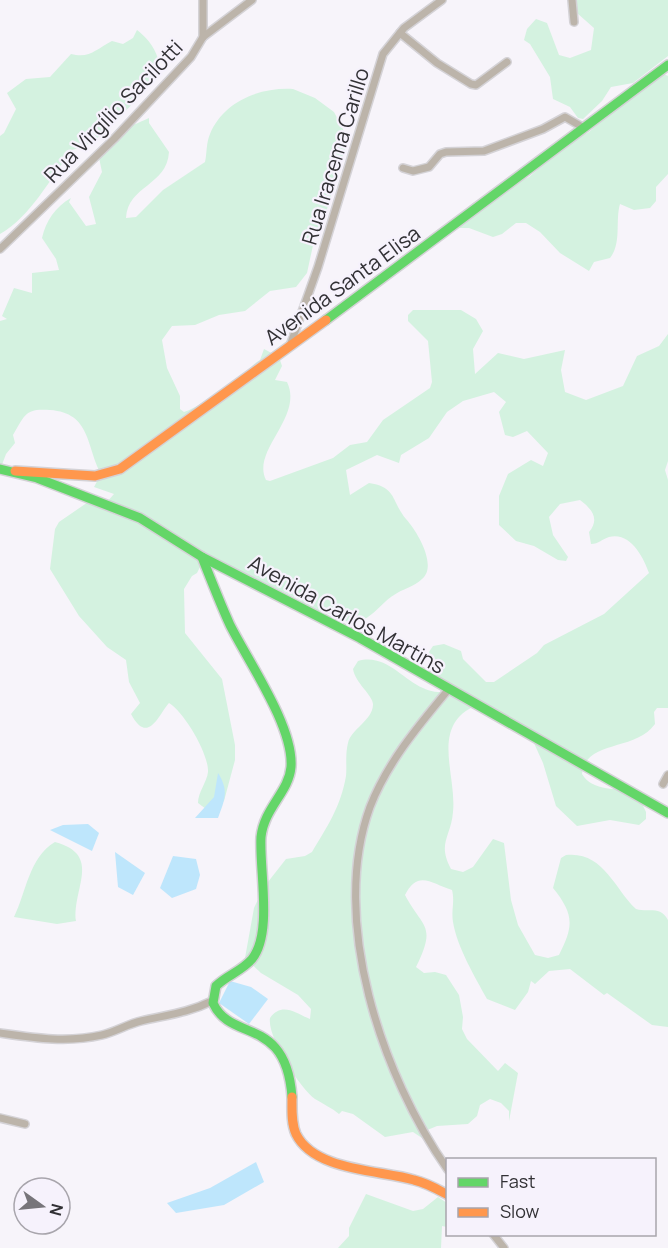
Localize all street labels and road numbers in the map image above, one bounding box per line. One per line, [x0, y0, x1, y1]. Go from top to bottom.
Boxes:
street label: Rua Virgílio Sacilotti [38, 34, 188, 188]
street label: Rua Iracema Carillo [295, 64, 375, 248]
street label: Avenida Santa Elisa [258, 219, 426, 351]
street label: Avenida Carlos Martins [244, 548, 450, 680]

